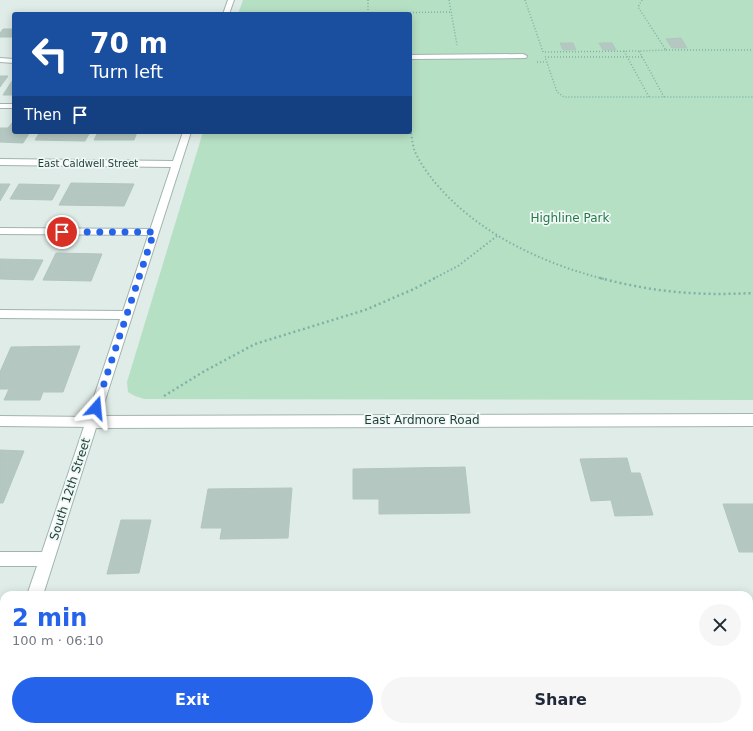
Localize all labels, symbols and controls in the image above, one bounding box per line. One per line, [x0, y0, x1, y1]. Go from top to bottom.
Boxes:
text: 70 m [90, 27, 168, 60]
icon: left [24, 28, 76, 80]
text: Turn left [90, 61, 163, 82]
icon: arrive [69, 104, 91, 126]
text: Then [24, 106, 61, 124]
street label: East Caldwell Street [38, 158, 138, 169]
park label: Highline Park [531, 211, 610, 225]
pin [45, 215, 79, 249]
icon: arrive [51, 221, 73, 243]
position arrow [75, 387, 117, 429]
street label: East Ardmore Road [364, 413, 480, 427]
street label: South 12th Street [47, 436, 93, 542]
text: 2 min [12, 604, 87, 632]
button: close [699, 604, 741, 646]
text: 100 m · 06:10 [12, 633, 103, 648]
button: Exit [12, 677, 373, 723]
button: Share [381, 677, 741, 723]

